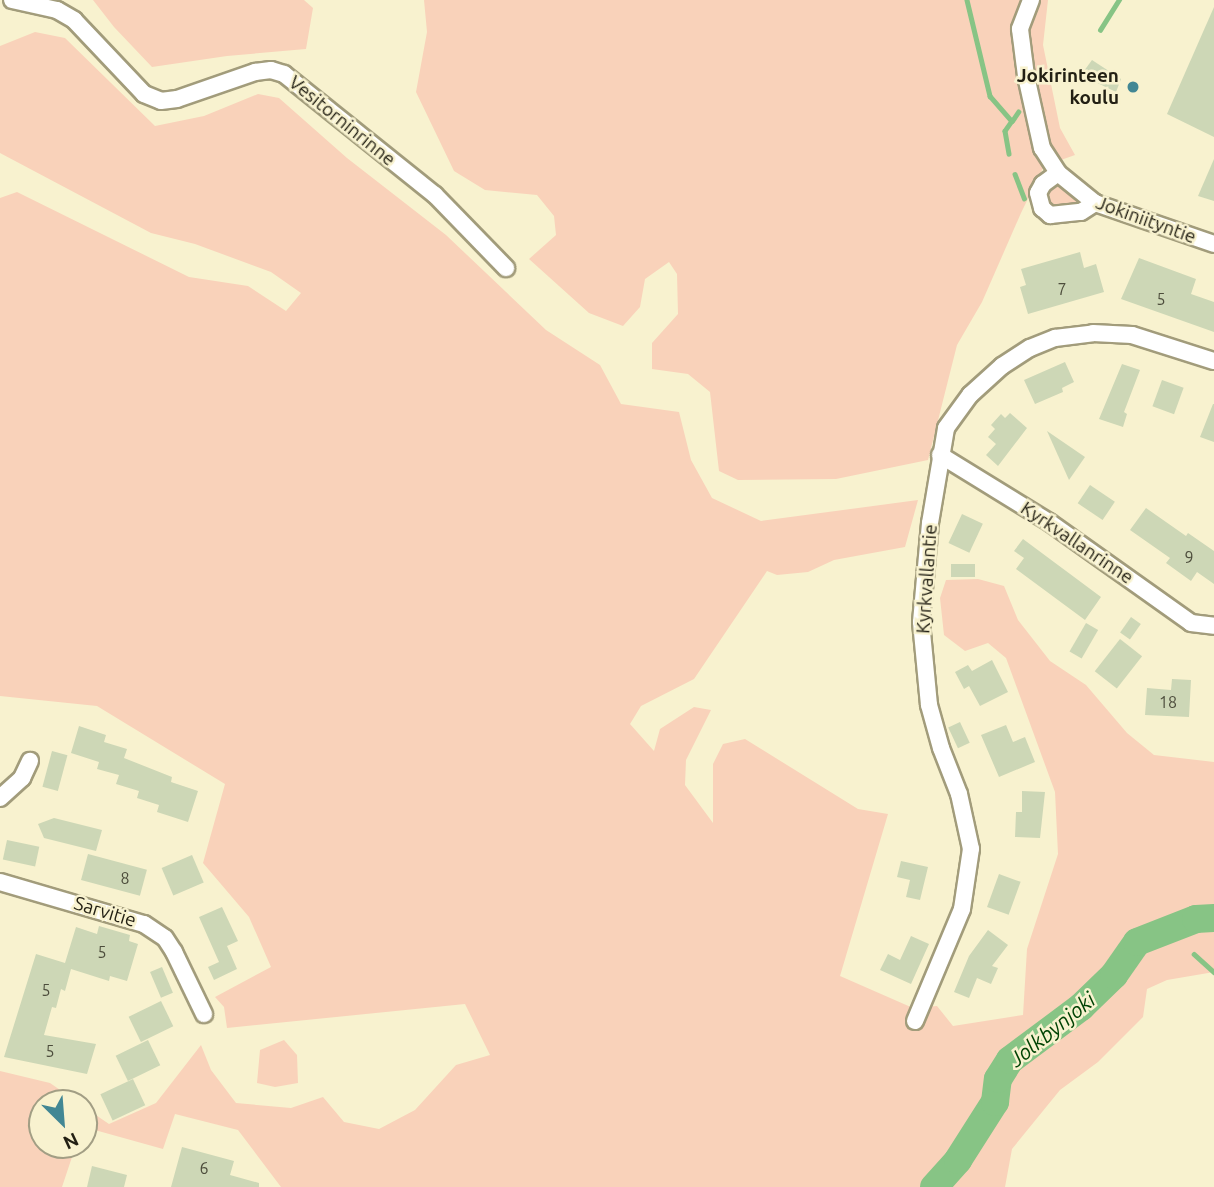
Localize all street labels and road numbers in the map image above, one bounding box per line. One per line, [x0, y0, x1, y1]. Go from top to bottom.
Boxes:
street label: Vesitorninrinne [284, 71, 400, 171]
street label: Jokiniityntie [1093, 191, 1199, 249]
street label: Kyrkvallanrinne [1016, 497, 1138, 589]
street label: Kyrkvallantie [912, 524, 942, 634]
street label: Sarvitie [71, 892, 139, 932]

